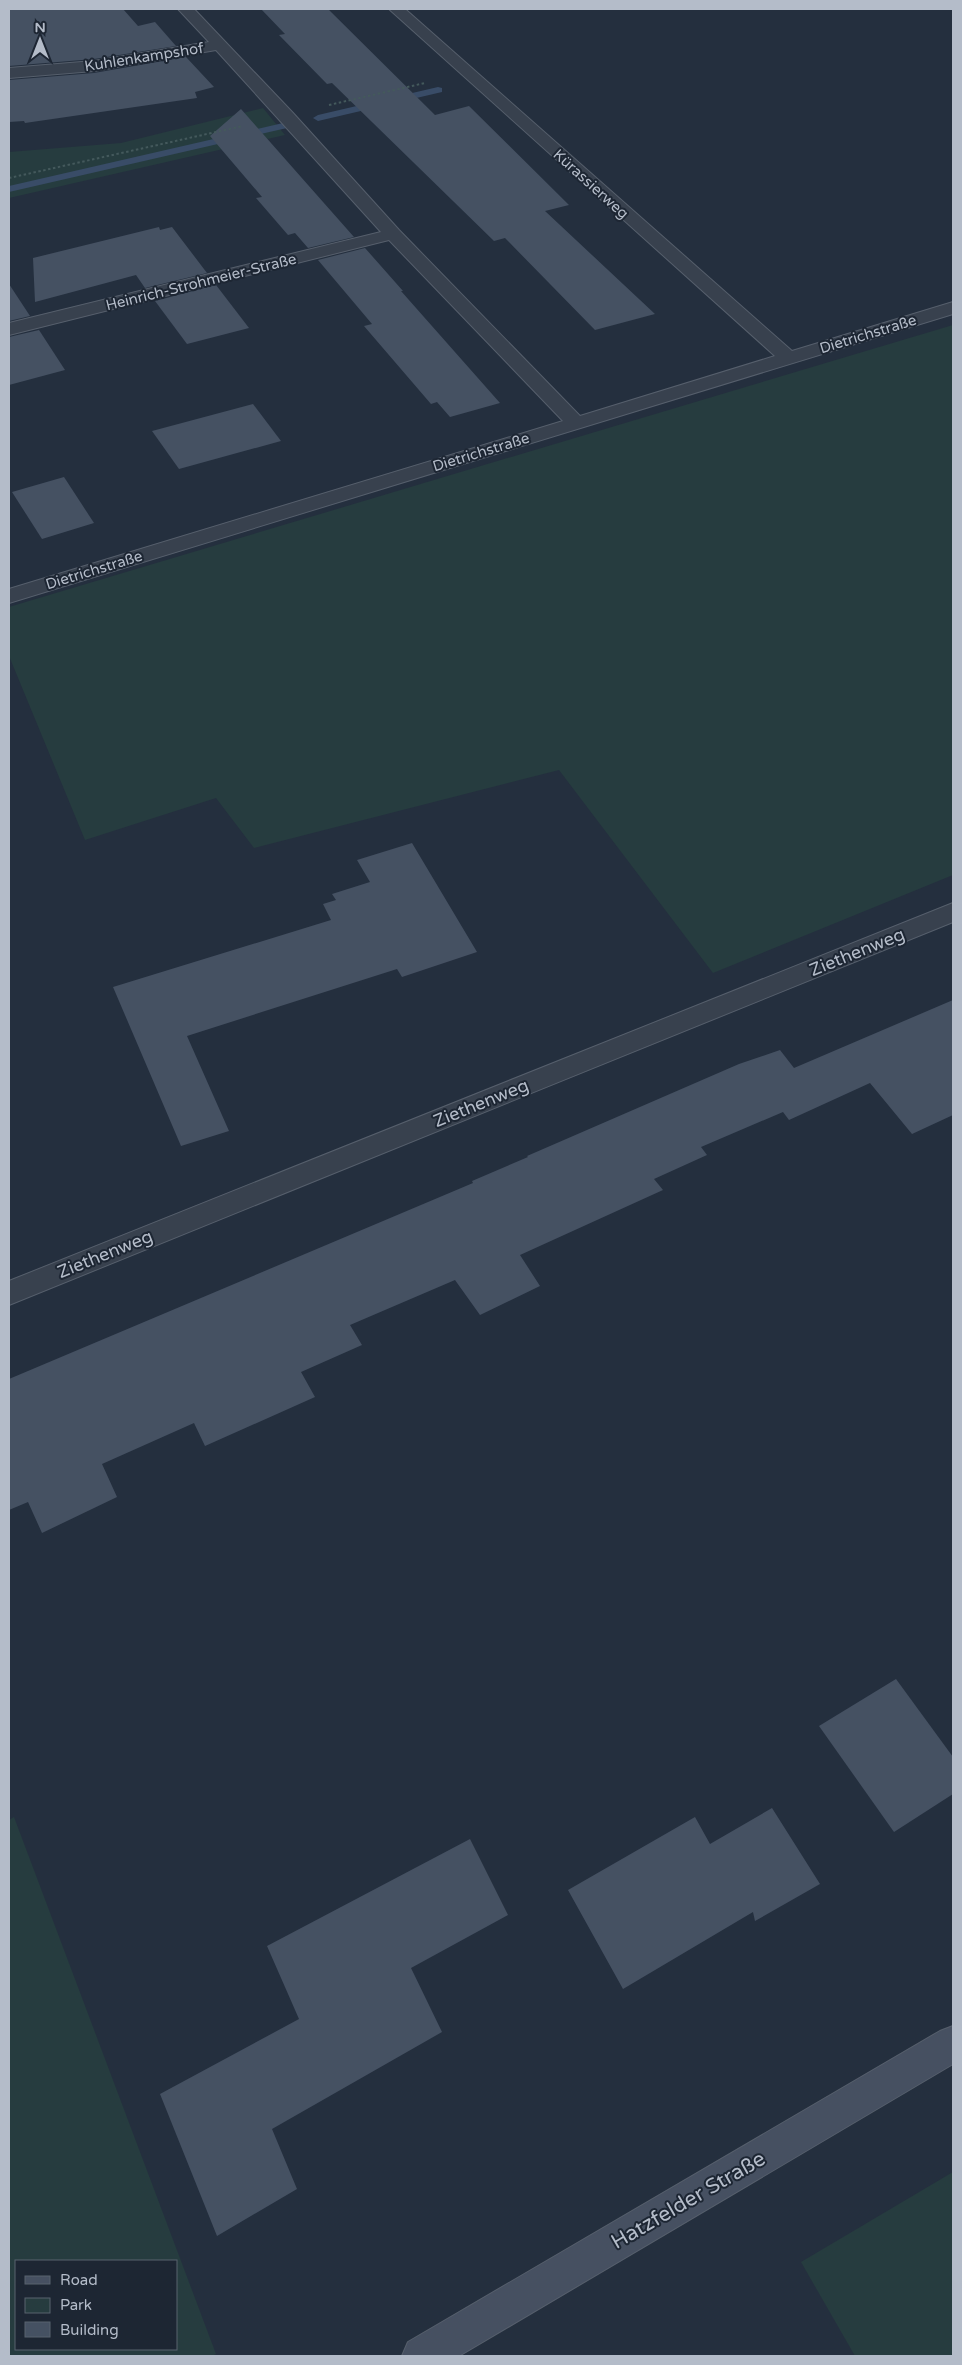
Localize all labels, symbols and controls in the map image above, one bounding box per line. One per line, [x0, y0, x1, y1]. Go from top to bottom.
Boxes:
north arrow [15, 15, 65, 65]
text: N [34, 19, 46, 36]
street label: Kuhlenkampshof [83, 39, 205, 75]
street label: Kürassierweg [550, 145, 632, 223]
street label: Heinrich-Strohmeier-Straße [104, 250, 298, 314]
street label: Dietrichstraße [817, 311, 919, 357]
street label: Dietrichstraße [430, 429, 532, 475]
street label: Dietrichstraße [43, 547, 145, 593]
street label: Ziethenweg [806, 923, 908, 981]
street label: Ziethenweg [430, 1074, 532, 1132]
street label: Ziethenweg [54, 1225, 156, 1283]
street label: Hatzfelder Straße [607, 2146, 770, 2255]
legend [15, 2260, 178, 2350]
text: Road [60, 2271, 98, 2289]
text: Park [60, 2296, 92, 2314]
text: Building [60, 2321, 119, 2339]

